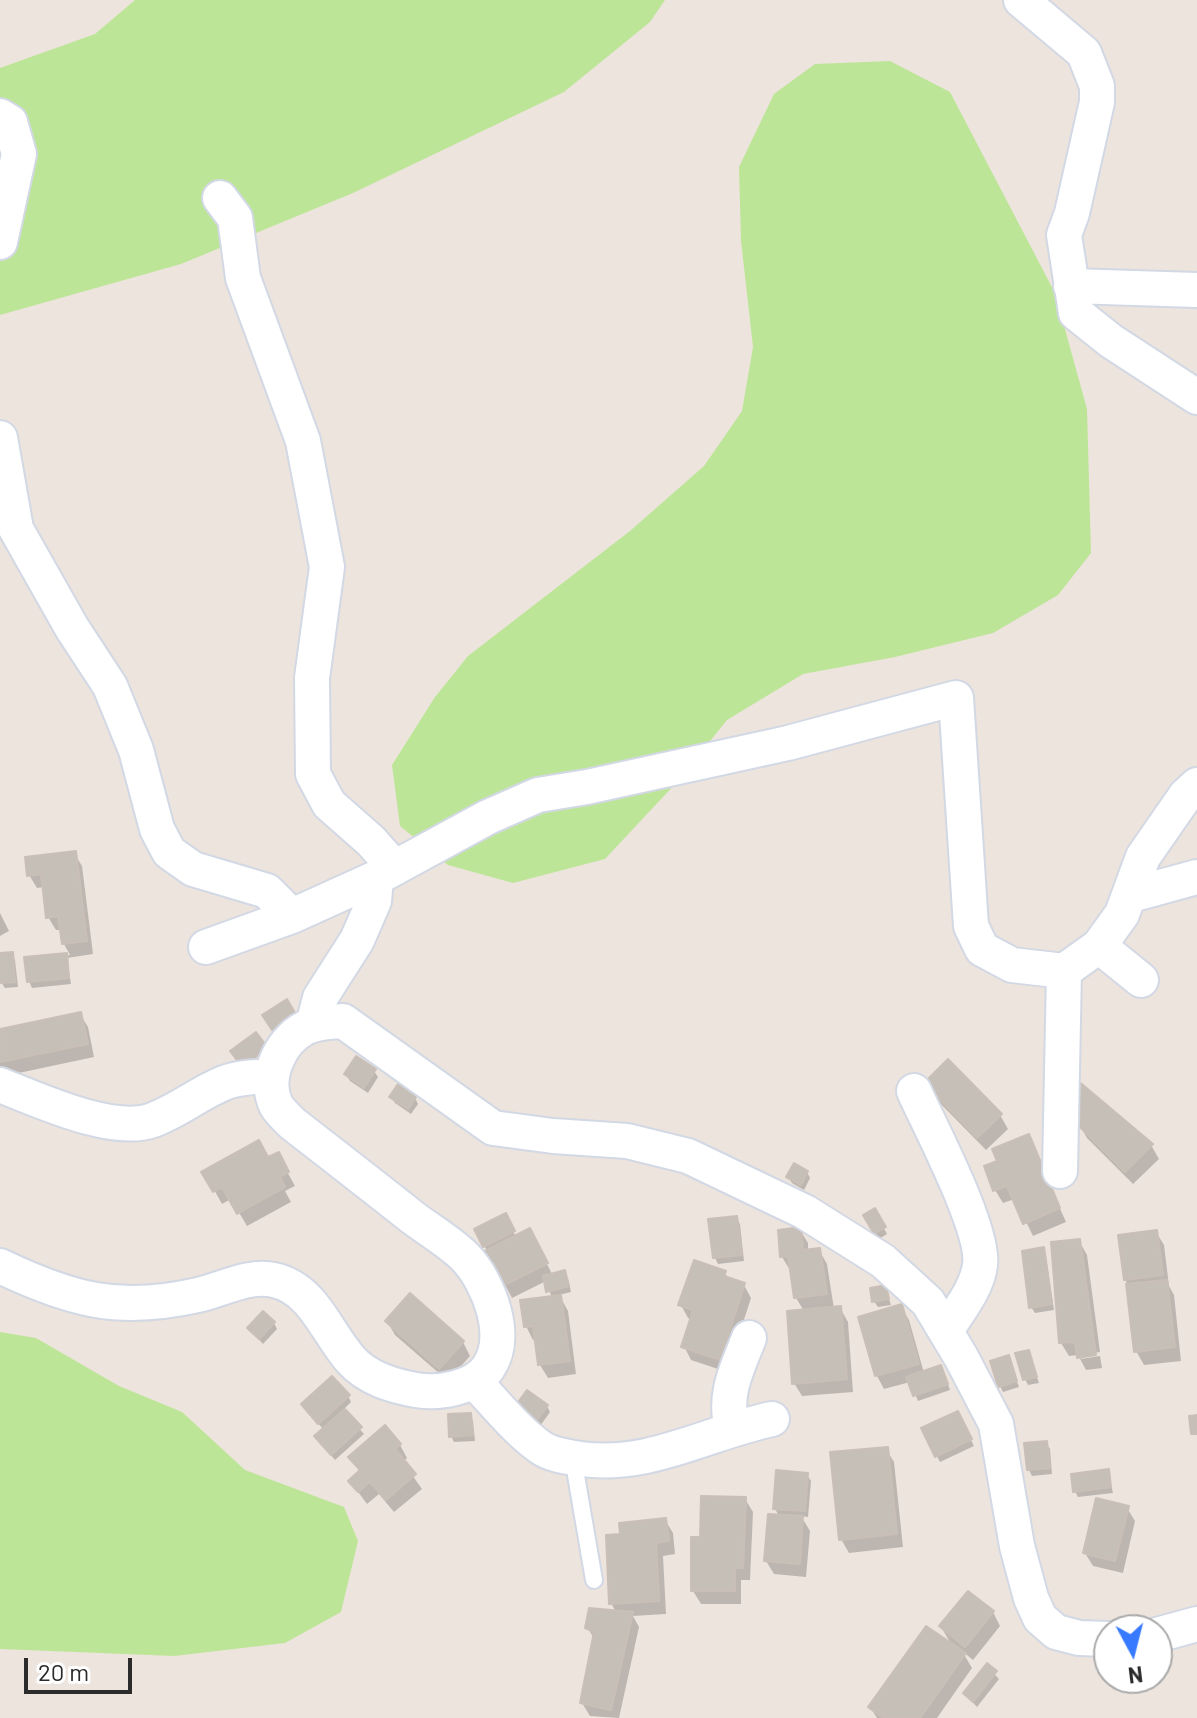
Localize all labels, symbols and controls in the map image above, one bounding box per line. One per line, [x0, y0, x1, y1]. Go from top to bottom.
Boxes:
north arrow [1093, 1614, 1173, 1694]
scale bar [28, 1642, 136, 1692]
text: 20 m [38, 1657, 89, 1686]
text: N [1127, 1662, 1145, 1690]

